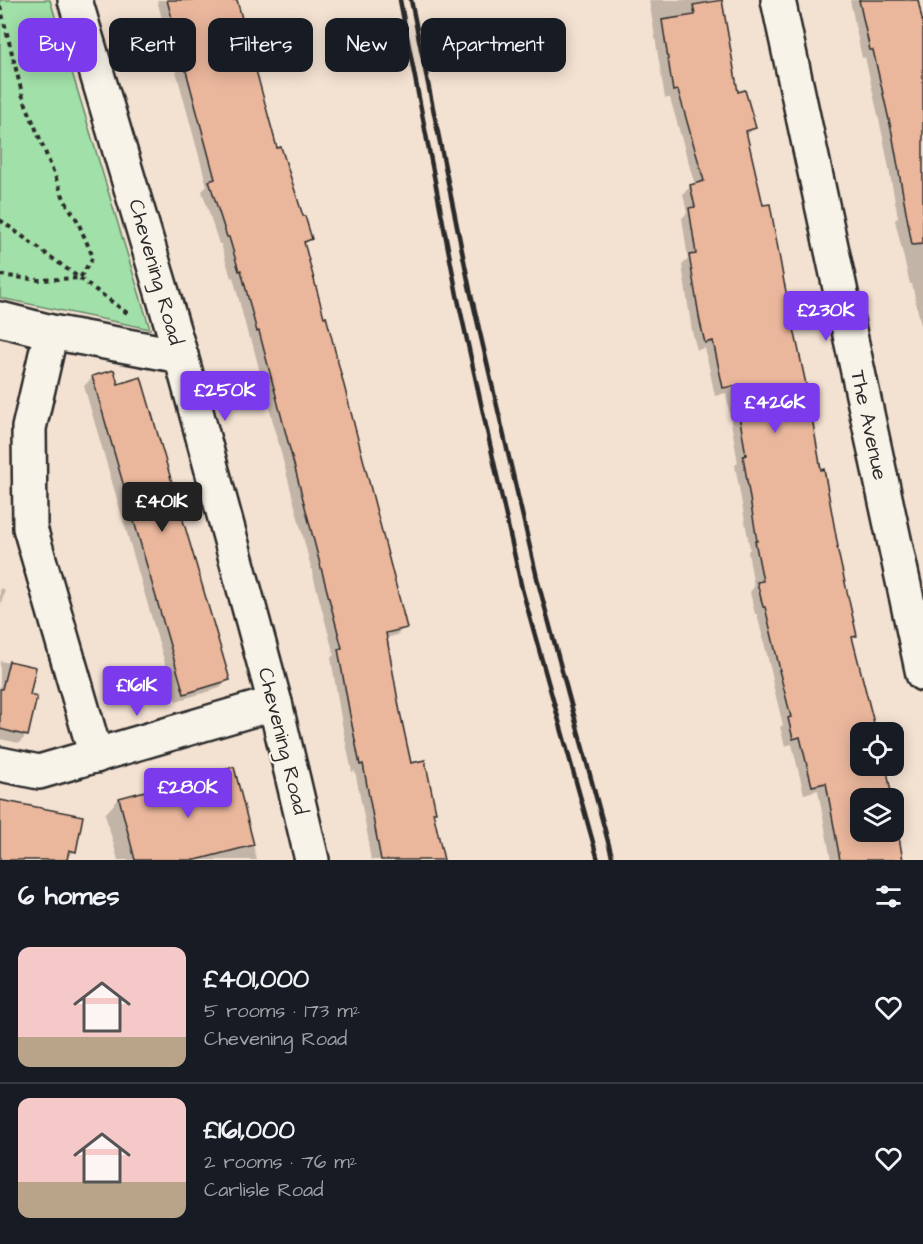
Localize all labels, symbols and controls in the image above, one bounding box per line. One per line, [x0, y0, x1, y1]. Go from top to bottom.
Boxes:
chip: Buy [18, 18, 97, 72]
chip: Rent [109, 18, 196, 72]
chip: Filters [208, 18, 313, 72]
chip: New [325, 18, 409, 72]
chip: Apartment [421, 18, 566, 72]
street label: Chevening Road [119, 196, 191, 349]
pin: £230K [784, 291, 868, 342]
text: £230K [797, 296, 855, 324]
street label: The Avenue [843, 367, 895, 483]
pin: £250K [183, 371, 267, 422]
text: £250K [194, 376, 256, 404]
pin: £426K [733, 383, 817, 434]
text: £426K [745, 388, 805, 416]
pin: £401K [120, 482, 204, 533]
text: £401K [136, 487, 188, 515]
street label: Chevening Road [249, 664, 315, 818]
pin: £161K [95, 666, 179, 717]
text: £161K [117, 671, 157, 699]
map controls [850, 722, 904, 842]
button: locate [850, 722, 904, 776]
pin: £280K [146, 768, 230, 819]
text: £280K [158, 773, 218, 801]
button: layers [850, 788, 904, 842]
text: 6 homes [18, 878, 120, 914]
icon: filters [872, 880, 905, 913]
text: £401,000 [204, 961, 309, 997]
icon: home [66, 971, 138, 1043]
icon: heart [872, 991, 905, 1024]
text: 5 rooms · 173 m² [204, 997, 360, 1025]
text: Chevening Road [204, 1025, 347, 1053]
text: £161,000 [204, 1112, 295, 1148]
icon: home [66, 1122, 138, 1194]
icon: heart [872, 1142, 905, 1175]
text: 2 rooms · 76 m² [204, 1148, 357, 1176]
text: Carlisle Road [204, 1176, 324, 1204]

